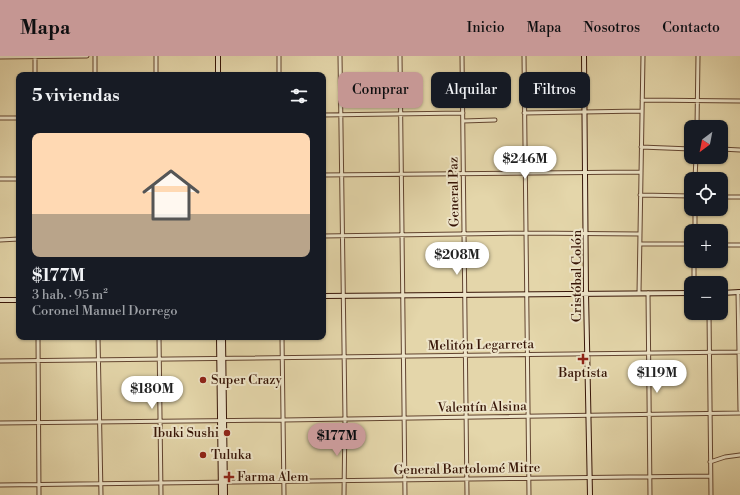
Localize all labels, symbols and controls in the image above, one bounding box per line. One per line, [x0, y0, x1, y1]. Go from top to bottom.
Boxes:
text: Mapa [20, 16, 70, 40]
text: Inicio [467, 19, 505, 37]
text: Mapa [527, 19, 561, 37]
text: Nosotros [583, 19, 640, 37]
text: Contacto [662, 19, 720, 37]
chip: Comprar [338, 72, 423, 108]
chip: Alquilar [431, 72, 511, 108]
chip: Filtros [519, 72, 590, 108]
text: 5 viviendas [32, 85, 120, 107]
icon: filters [288, 85, 310, 107]
north arrow [684, 120, 728, 164]
map controls [684, 120, 728, 320]
pin: $246M [497, 146, 553, 180]
text: $246M [503, 151, 547, 167]
street label: General Paz [445, 157, 463, 227]
icon: home [135, 159, 207, 231]
button: locate [684, 172, 728, 216]
button: + [684, 224, 728, 268]
street label: Cristóbal Colón [569, 230, 585, 322]
pin: $208M [429, 242, 485, 276]
text: $208M [434, 247, 480, 263]
text: $177M [32, 265, 85, 287]
button: − [684, 276, 728, 320]
text: 3 hab. · 95 m² [32, 287, 108, 303]
text: Coronel Manuel Dorrego [32, 303, 178, 319]
street label: Melitón Legarreta [428, 336, 535, 354]
marker: Baptista [578, 354, 588, 364]
pin: $119M [629, 360, 685, 394]
place label: Baptista [557, 365, 608, 381]
text: $119M [637, 365, 677, 381]
place label: Super Crazy [211, 372, 283, 388]
marker: Super Crazy [198, 375, 208, 385]
pin: $180M [124, 376, 180, 410]
text: $180M [130, 381, 174, 397]
street label: Valentín Alsina [436, 398, 527, 416]
pin: $177M [309, 423, 365, 457]
place label: Ibuki Sushi [153, 425, 219, 441]
marker: Ibuki Sushi [222, 428, 232, 438]
text: $177M [317, 428, 357, 444]
place label: Tuluka [211, 447, 252, 463]
marker: Tuluka [198, 450, 208, 460]
street label: General Bartolomé Mitre [394, 460, 541, 478]
place label: Farma Alem [237, 469, 309, 485]
marker: Farma Alem [224, 472, 234, 482]

